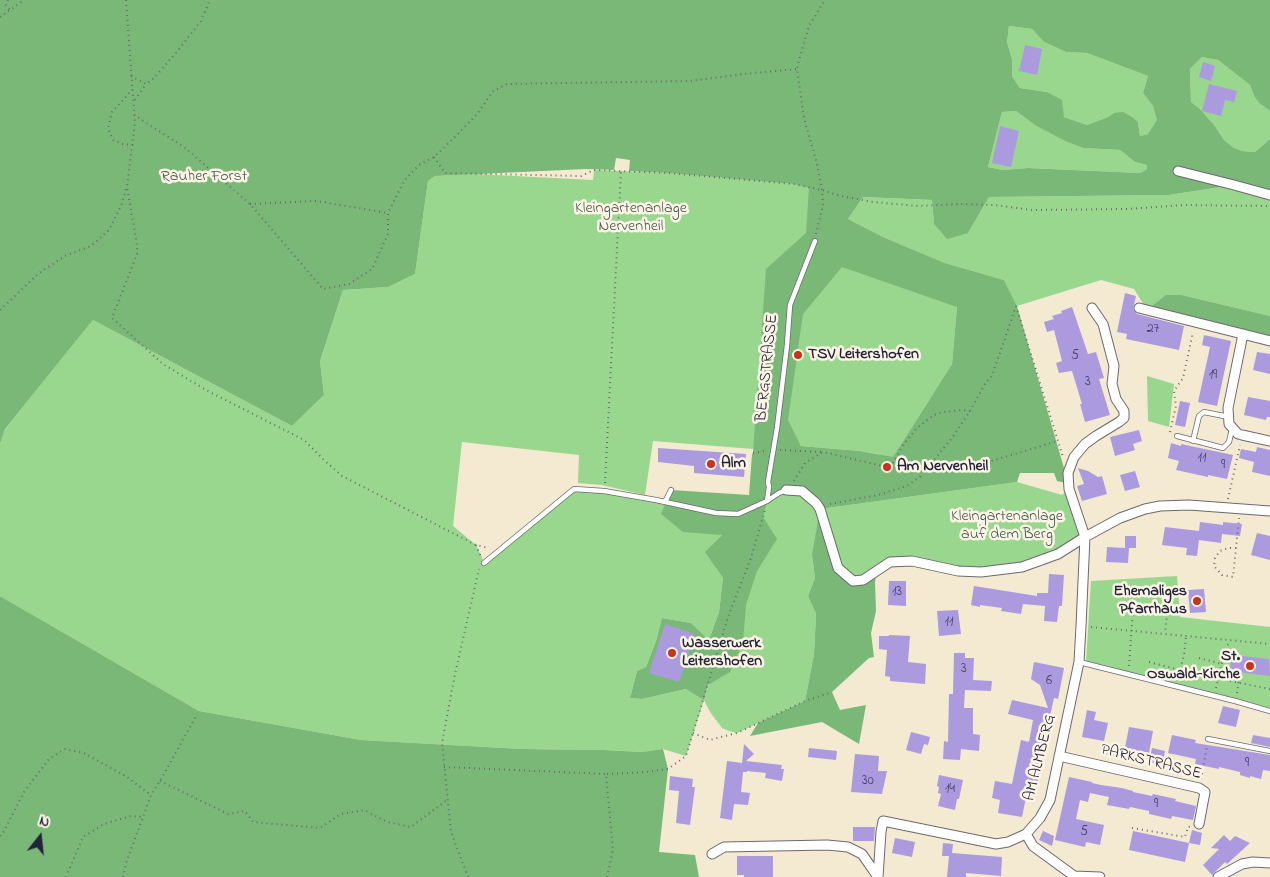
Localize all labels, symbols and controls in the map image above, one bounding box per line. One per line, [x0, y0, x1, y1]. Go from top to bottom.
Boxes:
park label: Rauher Forst [161, 167, 247, 187]
park label: Kleingartenanlage Nervenheil [575, 199, 687, 237]
street label: BERGSTRASSE [753, 313, 783, 423]
house number: 27 [1147, 322, 1159, 338]
place label: TSV Leitershofen [808, 345, 919, 365]
marker: TSV Leitershofen [792, 349, 804, 361]
house number: 5 [1071, 349, 1079, 365]
house number: 19 [1209, 368, 1217, 384]
house number: 3 [1085, 375, 1091, 391]
house number: 11 [1198, 451, 1206, 467]
place label: Alm [721, 454, 746, 474]
place label: Am Nervenheil [897, 457, 988, 477]
marker: Alm [705, 458, 717, 470]
house number: 9 [1221, 458, 1225, 474]
marker: Am Nervenheil [881, 461, 893, 473]
park label: Kleingartenanlage auf dem Berg [951, 507, 1063, 545]
place label: Ehemaliges Pfarrhaus [1113, 582, 1187, 620]
house number: 13 [892, 585, 902, 601]
marker: Ehemaliges Pfarrhaus [1191, 595, 1203, 607]
house number: 11 [945, 615, 953, 631]
place label: Wasserwerk Leitershofen [682, 634, 762, 672]
marker: Wasserwerk Leitershofen [666, 647, 678, 659]
place label: St. Oswald-Kirche [1147, 647, 1240, 685]
marker: St. Oswald-Kirche [1244, 660, 1256, 672]
house number: 3 [961, 662, 967, 678]
house number: 6 [1046, 674, 1052, 690]
street label: AM ALMBERG [1021, 713, 1061, 803]
street label: PARKSTRASSE [1099, 741, 1203, 785]
house number: 9 [1245, 756, 1249, 772]
house number: 30 [862, 774, 874, 790]
house number: 14 [945, 782, 955, 798]
house number: 9 [1154, 797, 1158, 813]
text: N [37, 811, 52, 833]
north arrow [15, 812, 65, 862]
house number: 5 [1080, 825, 1088, 841]

